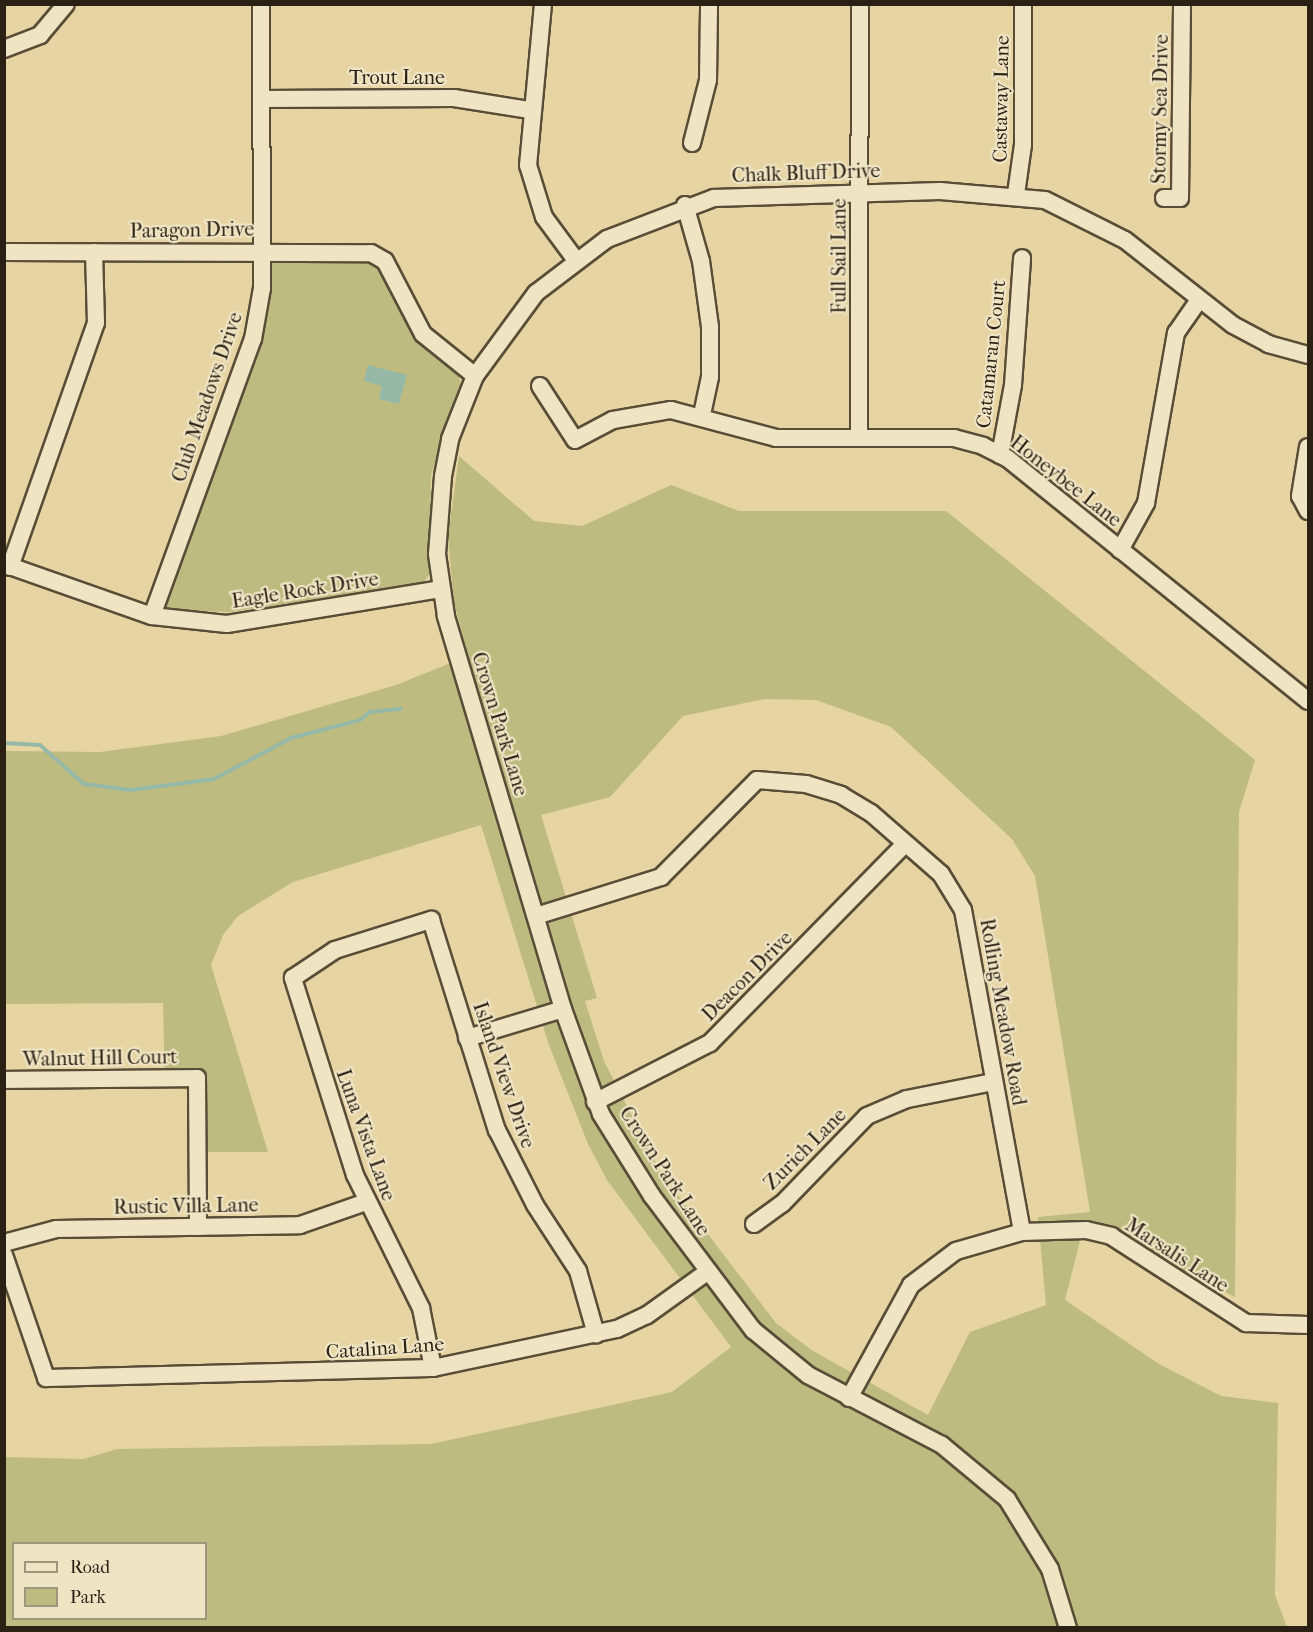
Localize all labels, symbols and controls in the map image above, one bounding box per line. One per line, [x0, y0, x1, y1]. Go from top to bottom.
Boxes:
street label: Stormy Sea Drive [1147, 34, 1173, 184]
street label: Castaway Lane [988, 35, 1014, 163]
street label: Trout Lane [349, 65, 445, 89]
street label: Chalk Bluff Drive [731, 158, 881, 188]
street label: Full Sail Lane [827, 198, 851, 314]
street label: Paragon Drive [130, 217, 254, 243]
street label: Catamaran Court [971, 279, 1011, 429]
street label: Club Meadows Drive [167, 309, 247, 485]
street label: Honeybee Lane [1006, 430, 1126, 532]
street label: Eagle Rock Drive [230, 567, 380, 613]
street label: Crown Park Lane [467, 649, 533, 799]
street label: Rolling Meadow Road [975, 917, 1031, 1107]
street label: Deacon Drive [697, 926, 797, 1026]
street label: Island View Drive [468, 999, 540, 1151]
street label: Walnut Hill Court [22, 1045, 178, 1071]
street label: Luna Vista Lane [331, 1066, 401, 1204]
street label: Crown Park Lane [614, 1102, 716, 1240]
street label: Zurich Lane [759, 1103, 851, 1195]
street label: Rustic Villa Lane [113, 1193, 259, 1219]
street label: Marsalis Lane [1121, 1213, 1233, 1297]
street label: Catalina Lane [325, 1332, 445, 1364]
legend [12, 1542, 207, 1620]
text: Road [70, 1557, 110, 1578]
text: Park [70, 1587, 106, 1608]

